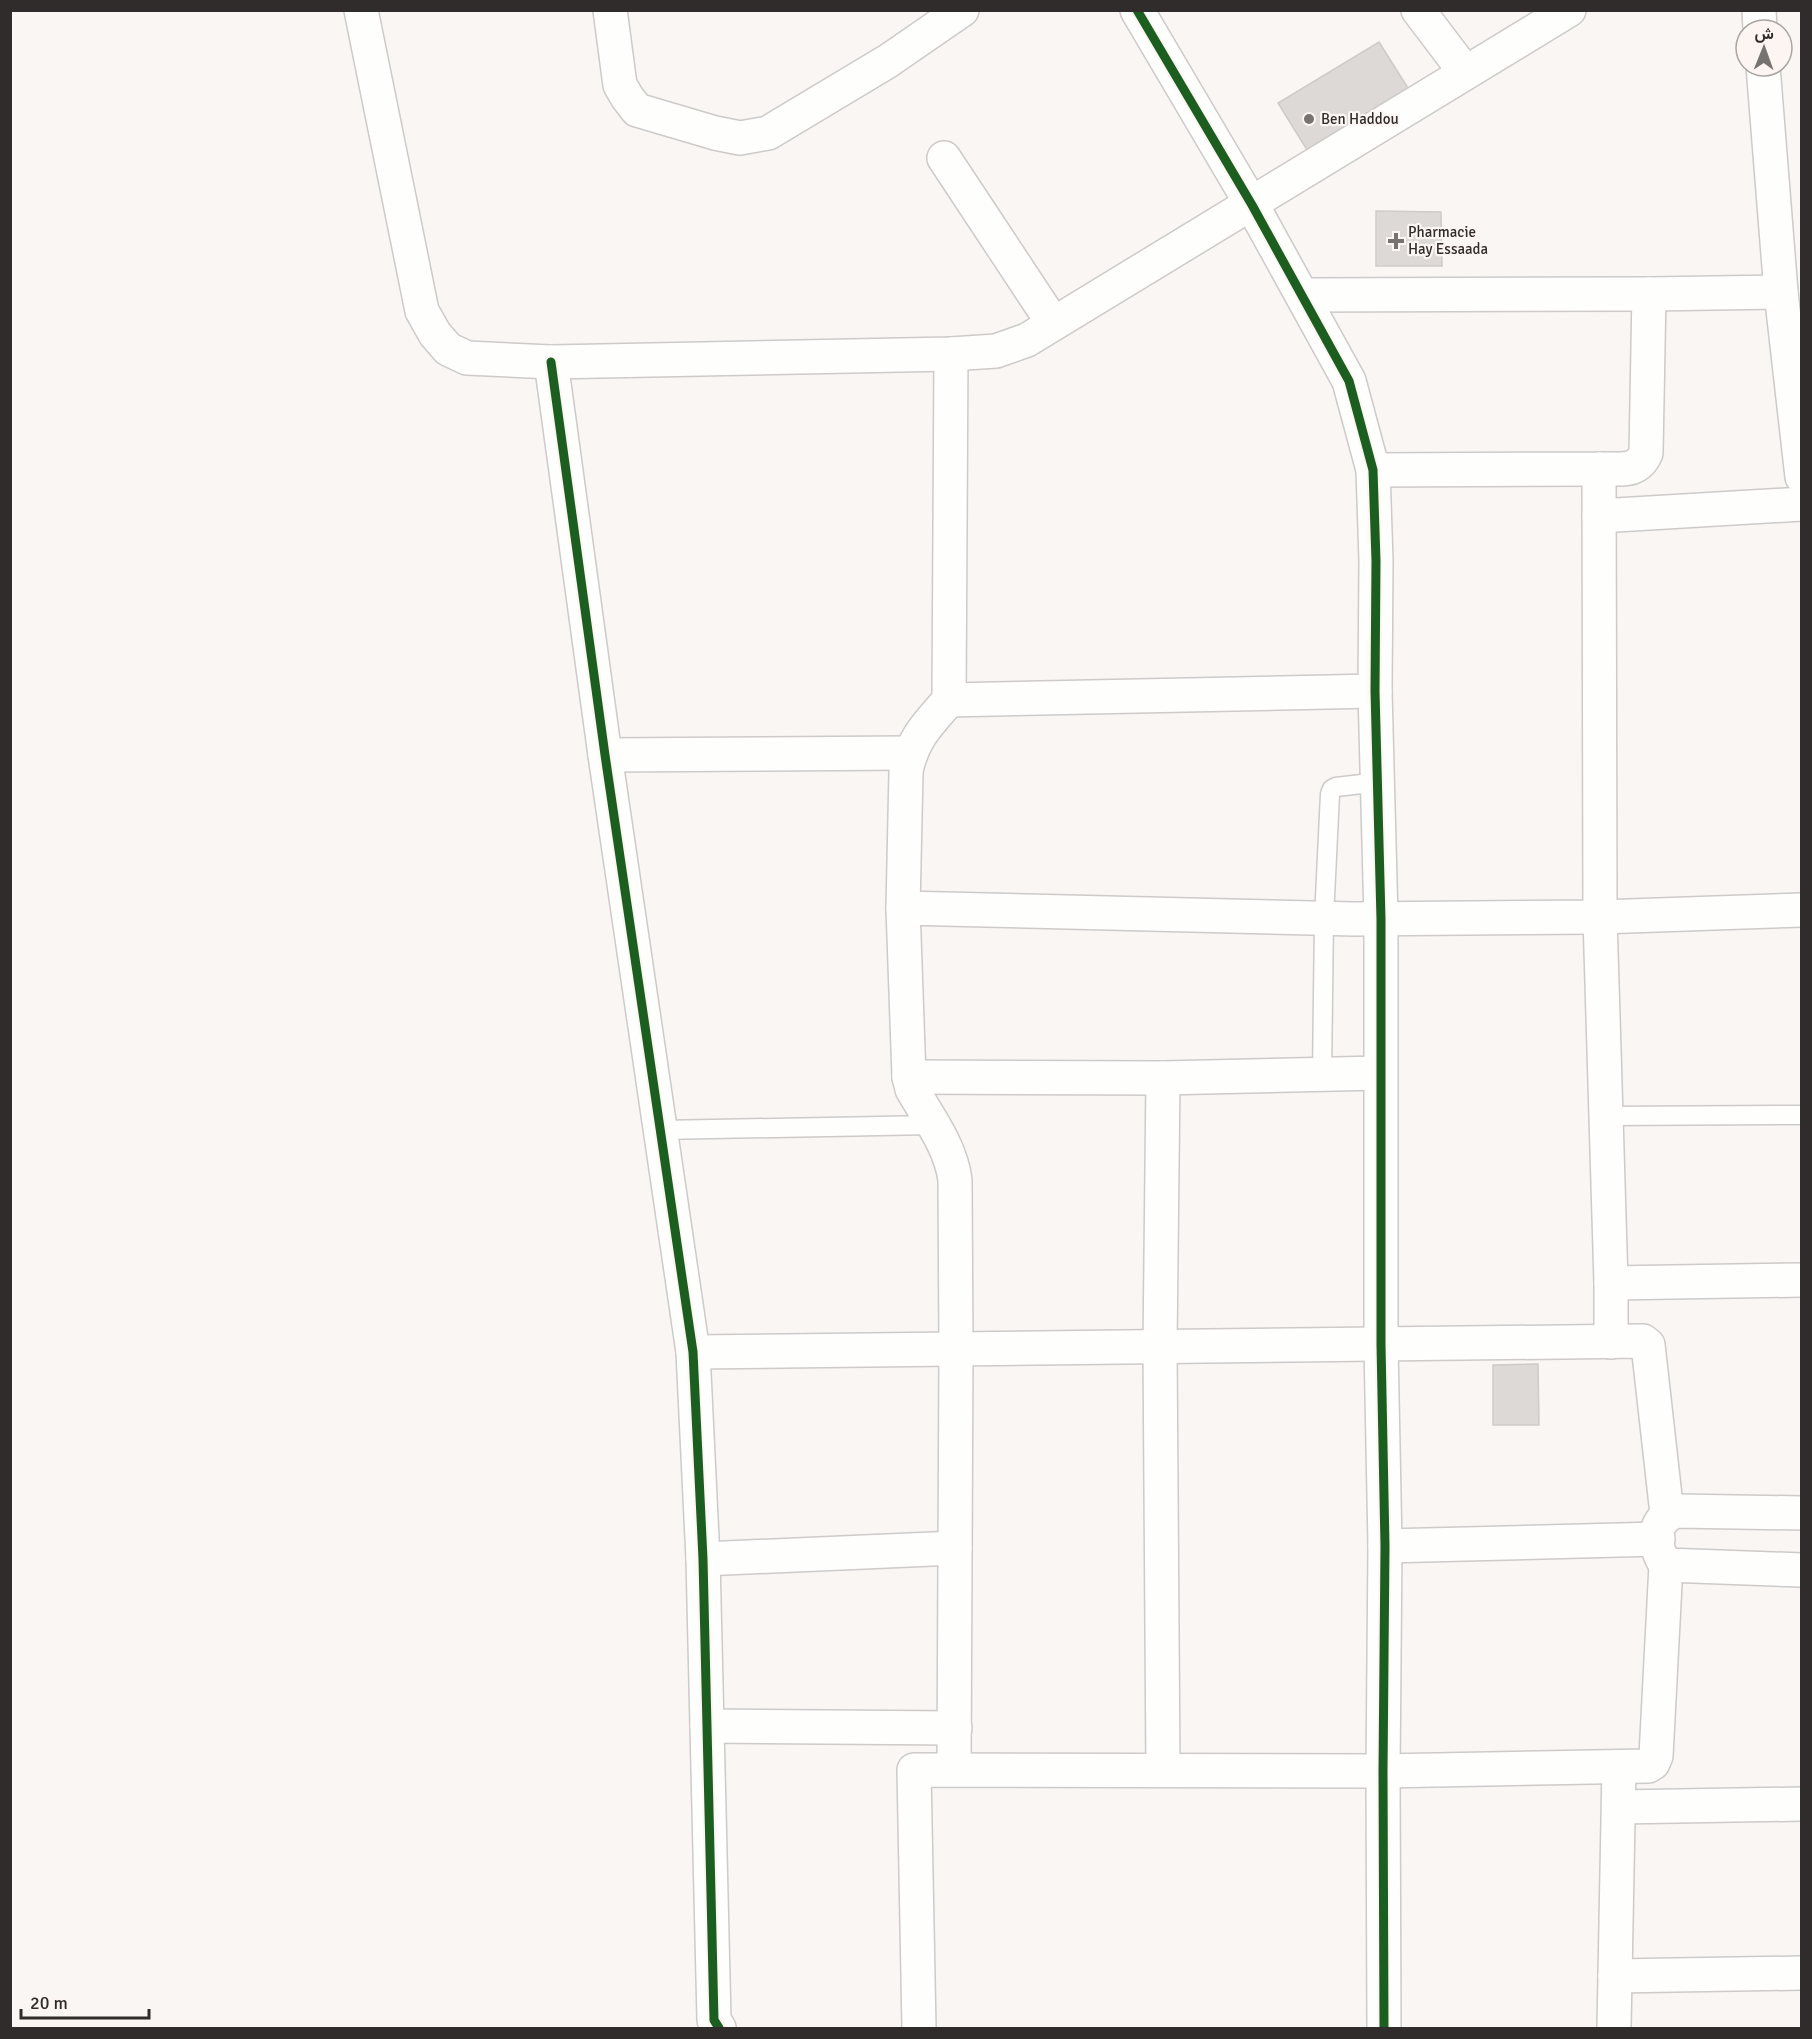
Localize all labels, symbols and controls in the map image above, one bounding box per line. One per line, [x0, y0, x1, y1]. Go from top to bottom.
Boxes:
north arrow [1734, 18, 1794, 78]
text: ش [1754, 24, 1774, 44]
place label: Ben Haddou [1321, 110, 1399, 128]
marker: Ben Haddou [1302, 112, 1316, 126]
place label: Pharmacie Hay Essaada [1408, 223, 1488, 258]
marker: Pharmacie Hay Essaada [1389, 234, 1403, 248]
scale bar [21, 1982, 148, 2020]
text: 20 m [30, 1992, 68, 2014]

